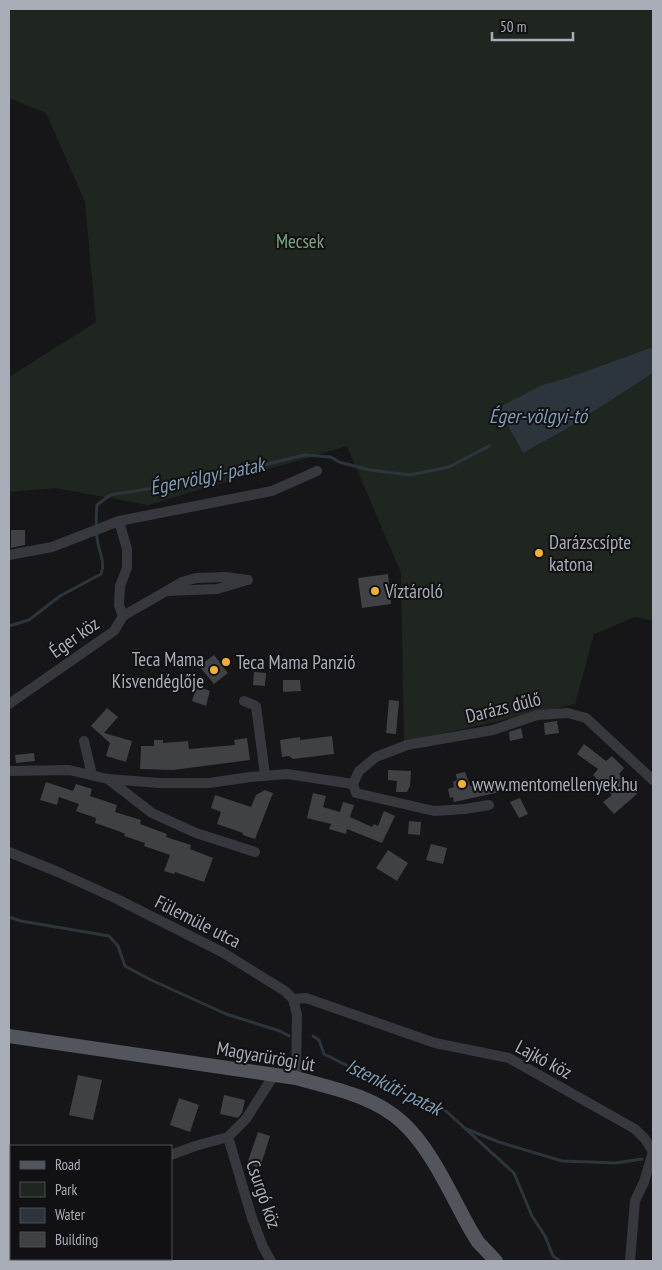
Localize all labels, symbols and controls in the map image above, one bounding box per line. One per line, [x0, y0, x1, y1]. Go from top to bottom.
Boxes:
scale bar [492, 10, 573, 42]
text: 50 m [500, 17, 526, 36]
park label: Mecsek [276, 229, 325, 253]
water label: Éger-völgyi-tó [489, 403, 588, 429]
water label: Égervölgyi-patak [147, 451, 269, 501]
place label: Darázscsípte katona [549, 530, 631, 576]
marker: Darázscsípte katona [533, 547, 545, 559]
place label: Víztároló [384, 579, 443, 603]
marker: Víztároló [369, 585, 381, 597]
street label: Éger köz [44, 611, 104, 663]
place label: Teca Mama Kisvendéglője [112, 647, 204, 693]
place label: Teca Mama Panzió [236, 650, 356, 674]
marker: Teca Mama Panzió [220, 656, 232, 668]
marker: Teca Mama Kisvendéglője [208, 664, 220, 676]
street label: Darázs dűlő [463, 686, 543, 728]
place label: www.mentomellenyek.hu [472, 772, 638, 796]
marker: www.mentomellenyek.hu [456, 778, 468, 790]
street label: Fülemüle utca [151, 889, 245, 953]
street label: Lajkó köz [512, 1034, 577, 1084]
street label: Magyarürögi út [215, 1036, 318, 1077]
water label: Istenkúti-patak [342, 1053, 448, 1122]
legend [10, 1145, 172, 1260]
text: Road [55, 1155, 81, 1174]
street label: Csurgó köz [241, 1157, 287, 1232]
text: Park [55, 1180, 77, 1199]
text: Water [55, 1205, 86, 1224]
text: Building [55, 1230, 98, 1249]

